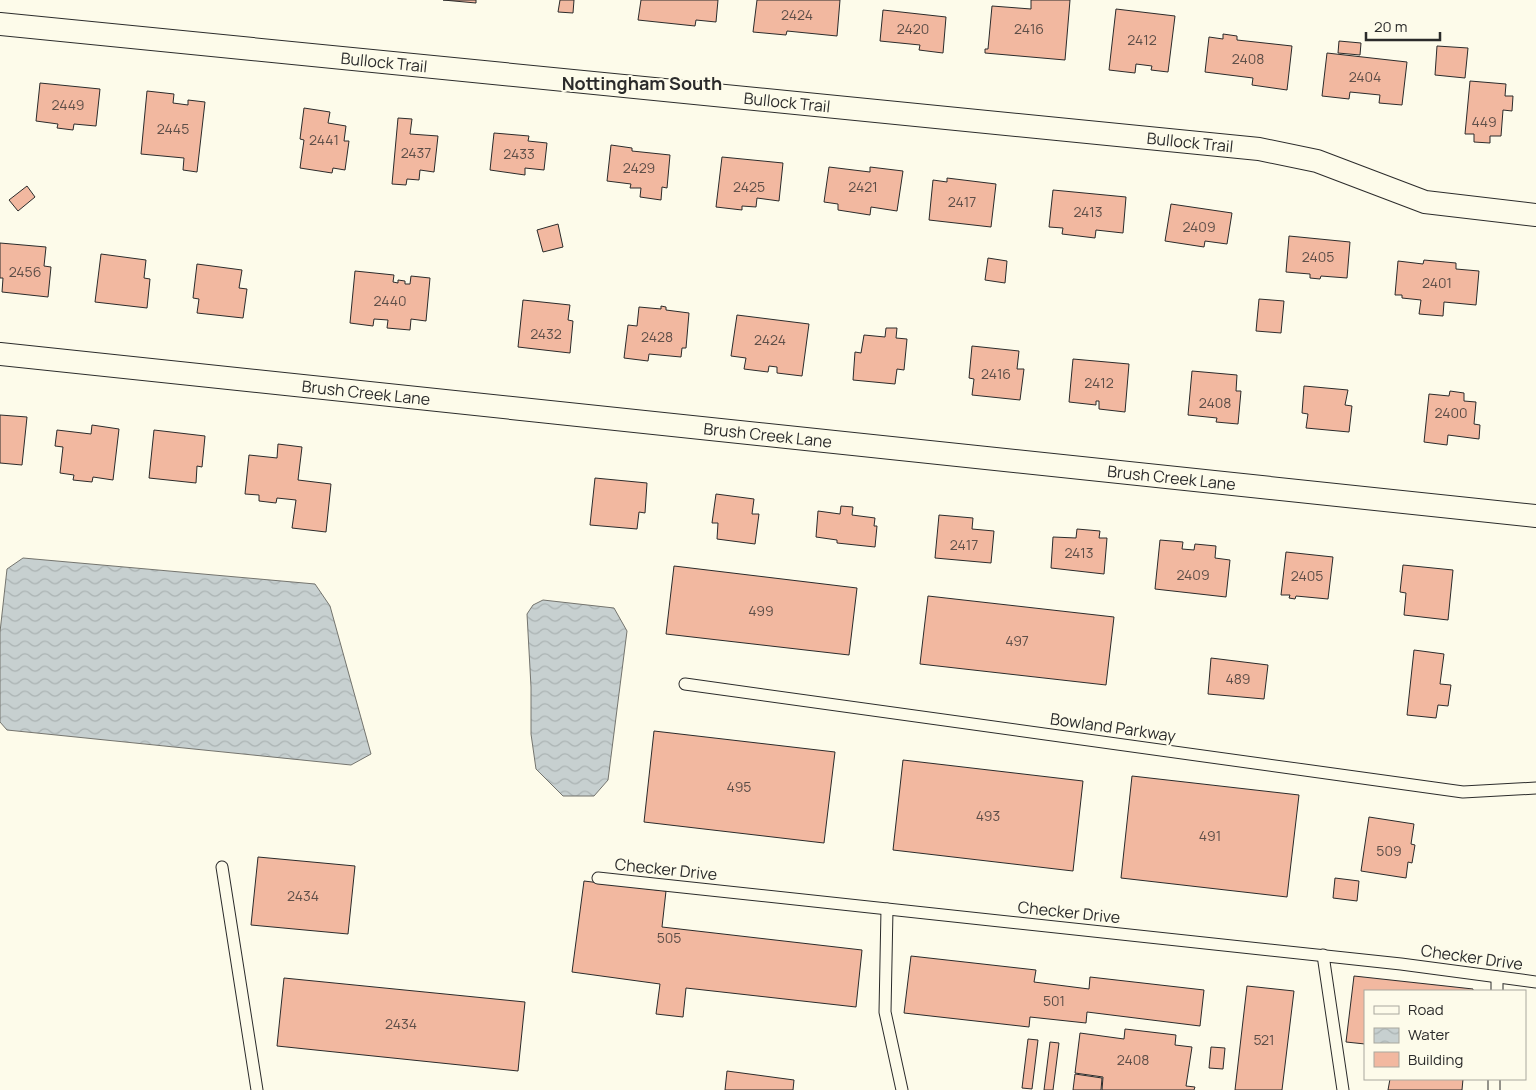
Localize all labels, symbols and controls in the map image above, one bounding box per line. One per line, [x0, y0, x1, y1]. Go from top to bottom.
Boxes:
house number: 2424 [781, 5, 813, 24]
scale bar [1366, 10, 1440, 42]
text: 20 m [1374, 16, 1407, 37]
house number: 2420 [897, 19, 929, 38]
house number: 2416 [1014, 19, 1044, 38]
house number: 2412 [1127, 30, 1157, 49]
street label: Bullock Trail [340, 47, 428, 77]
house number: 2408 [1232, 49, 1264, 68]
house number: 2404 [1349, 67, 1381, 86]
district label: Nottingham South [562, 71, 722, 95]
street label: Bullock Trail [743, 87, 831, 117]
house number: 2449 [52, 95, 84, 114]
house number: 449 [1471, 112, 1497, 131]
house number: 2445 [157, 119, 189, 138]
street label: Bullock Trail [1146, 127, 1234, 157]
house number: 2441 [309, 130, 339, 149]
house number: 2437 [401, 143, 431, 162]
house number: 2433 [503, 144, 535, 163]
house number: 2429 [623, 158, 655, 177]
house number: 2425 [733, 177, 765, 196]
house number: 2421 [848, 177, 878, 196]
house number: 2417 [948, 192, 976, 211]
house number: 2413 [1073, 202, 1103, 221]
house number: 2409 [1182, 217, 1216, 236]
house number: 2405 [1302, 247, 1334, 266]
house number: 2456 [9, 262, 41, 281]
house number: 2401 [1422, 273, 1452, 292]
house number: 2440 [374, 291, 406, 310]
house number: 2432 [530, 324, 562, 343]
house number: 2428 [641, 327, 673, 346]
house number: 2424 [754, 330, 786, 349]
house number: 2416 [981, 364, 1011, 383]
house number: 2412 [1084, 373, 1114, 392]
street label: Brush Creek Lane [301, 375, 431, 410]
house number: 2408 [1199, 393, 1231, 412]
house number: 2400 [1434, 403, 1468, 422]
street label: Brush Creek Lane [702, 417, 833, 453]
street label: Brush Creek Lane [1106, 460, 1237, 495]
house number: 2417 [950, 535, 978, 554]
house number: 2413 [1064, 543, 1094, 562]
house number: 2409 [1176, 565, 1210, 584]
house number: 2405 [1291, 566, 1323, 585]
house number: 499 [748, 601, 774, 620]
house number: 497 [1005, 631, 1029, 650]
house number: 489 [1225, 669, 1251, 688]
street label: Bowland Parkway [1049, 707, 1178, 747]
house number: 495 [727, 777, 751, 796]
house number: 493 [976, 806, 1000, 825]
house number: 491 [1199, 826, 1221, 845]
house number: 509 [1376, 841, 1402, 860]
street label: Checker Drive [614, 853, 718, 885]
house number: 2434 [287, 886, 319, 905]
street label: Checker Drive [1017, 896, 1121, 928]
house number: 505 [657, 928, 681, 947]
street label: Checker Drive [1420, 939, 1524, 975]
legend [1364, 990, 1526, 1080]
house number: 501 [1043, 991, 1065, 1010]
text: Road [1408, 999, 1444, 1020]
house number: 2434 [385, 1014, 417, 1033]
text: Water [1408, 1024, 1450, 1045]
house number: 521 [1253, 1030, 1275, 1049]
text: Building [1408, 1049, 1463, 1070]
house number: 2408 [1117, 1050, 1149, 1069]

